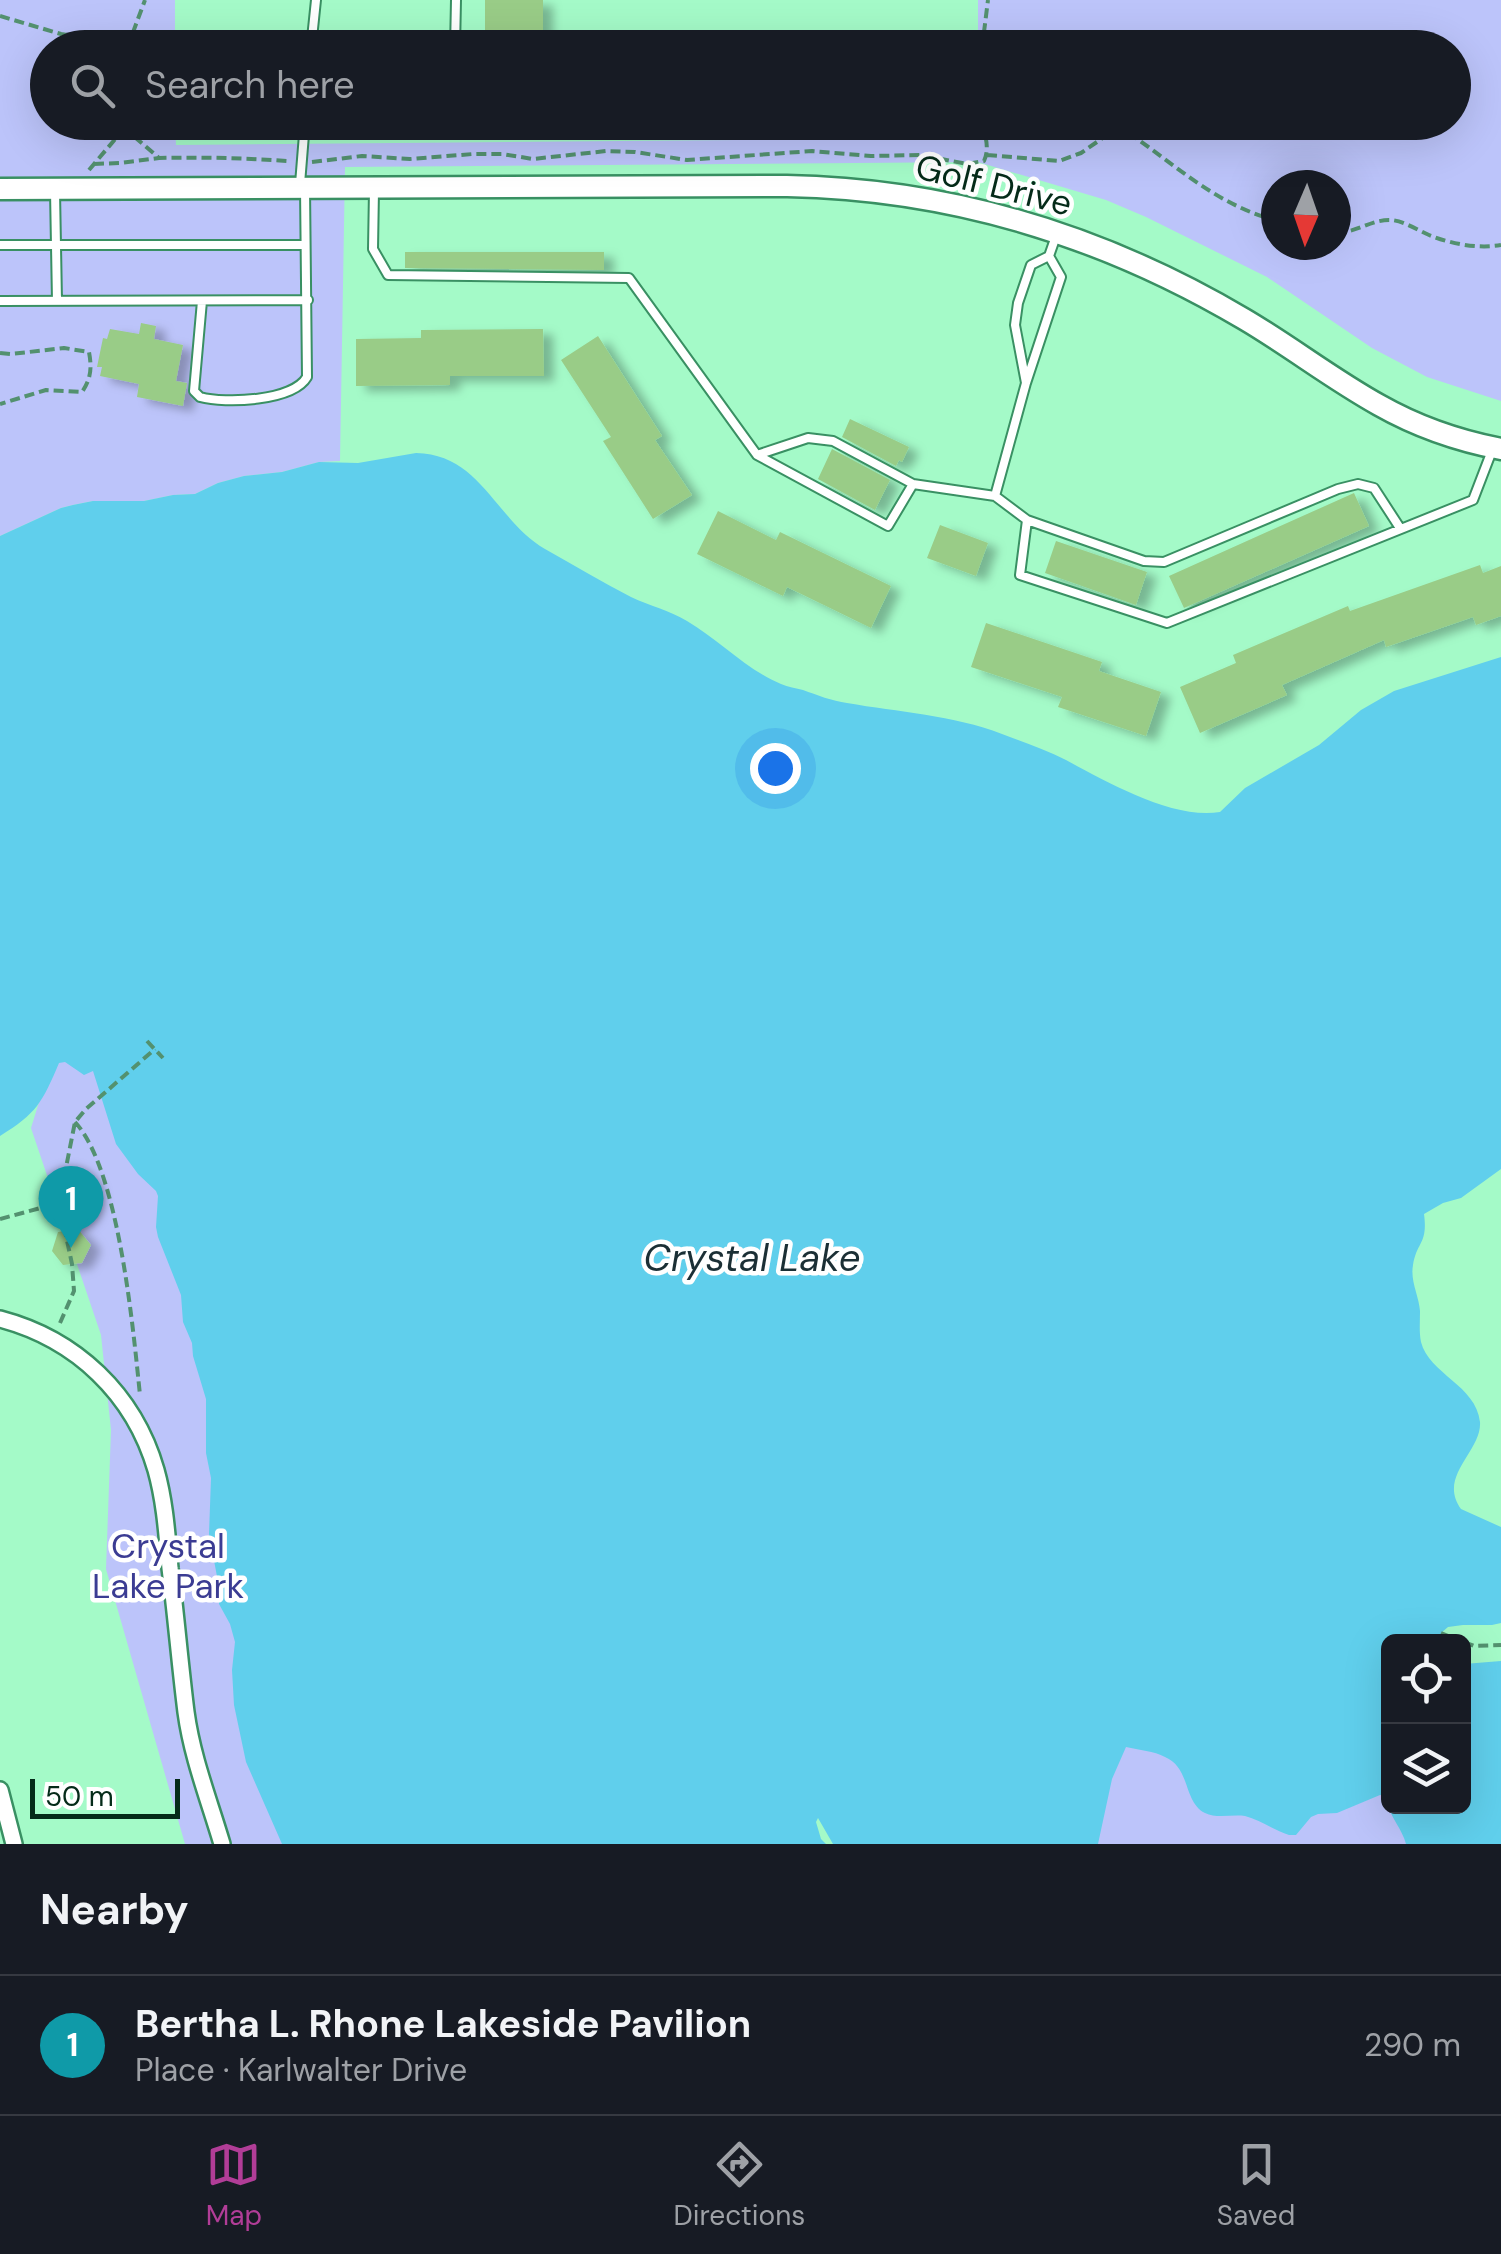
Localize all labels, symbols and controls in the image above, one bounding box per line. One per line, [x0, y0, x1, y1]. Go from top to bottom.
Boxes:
search box [30, 30, 1471, 140]
icon: search [65, 58, 120, 113]
text: Search here [145, 60, 355, 110]
street label: Golf Drive [911, 143, 1077, 227]
north arrow [1261, 170, 1351, 260]
your location [750, 743, 801, 794]
pin: 1 [38, 1166, 104, 1248]
water label: Crystal Lake [644, 1233, 860, 1283]
park label: Crystal Lake Park [92, 1523, 244, 1609]
map controls [1381, 1634, 1471, 1814]
button: locate [1381, 1634, 1471, 1724]
button: layers [1381, 1724, 1471, 1814]
scale bar [30, 1774, 180, 1818]
text: 50 m [45, 1778, 114, 1815]
text: Nearby [40, 1882, 189, 1937]
text: Bertha L. Rhone Lakeside Pavilion [135, 1999, 751, 2049]
text: 1 [67, 2024, 78, 2066]
text: 290 m [1364, 2024, 1461, 2066]
text: Place · Karlwalter Drive [135, 2049, 467, 2091]
tab: Map [206, 2137, 262, 2234]
tab: Directions [674, 2137, 805, 2234]
tab: Saved [1217, 2137, 1295, 2234]

